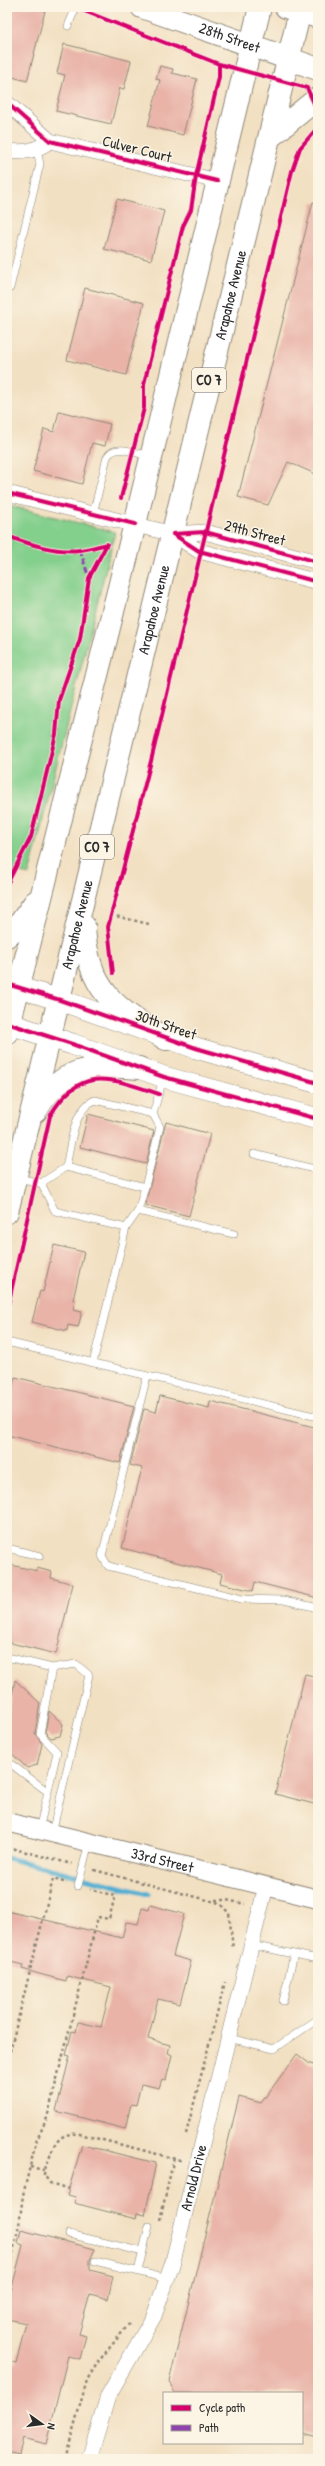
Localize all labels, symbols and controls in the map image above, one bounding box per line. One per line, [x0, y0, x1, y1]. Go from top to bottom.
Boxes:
street label: 28th Street [196, 17, 264, 58]
street label: Culver Court [100, 130, 175, 167]
street label: Arapahoe Avenue [209, 248, 251, 342]
road number: CO 7 [192, 368, 226, 392]
street label: 29th Street [222, 514, 289, 551]
street label: Arapahoe Avenue [132, 563, 174, 656]
road number: CO 7 [80, 835, 114, 859]
street label: Arapahoe Avenue [56, 878, 98, 971]
street label: 30th Street [133, 1004, 200, 1045]
street label: 33rd Street [129, 1842, 197, 1878]
street label: Arnold Drive [175, 2142, 211, 2213]
legend [163, 2392, 303, 2444]
text: Cycle path [199, 2399, 245, 2416]
north arrow [22, 2404, 62, 2444]
text: Path [199, 2419, 219, 2436]
text: N [44, 2422, 59, 2431]

